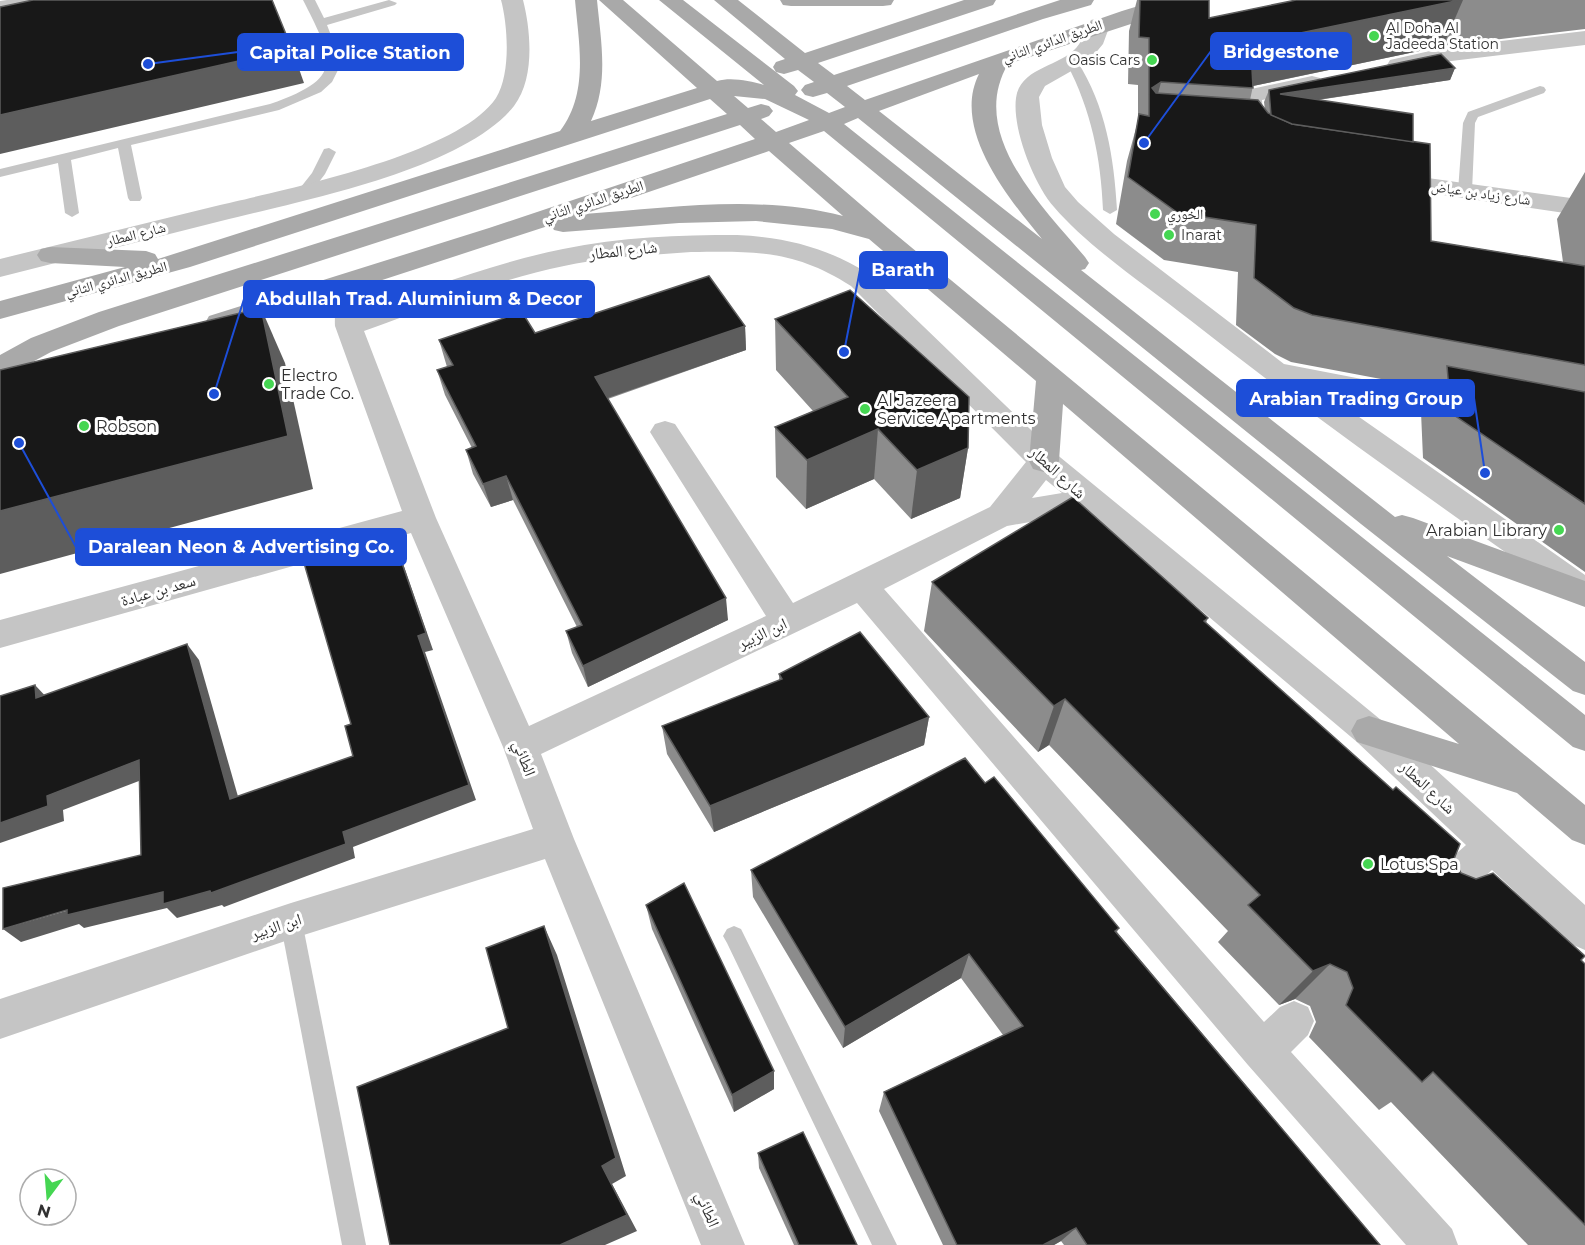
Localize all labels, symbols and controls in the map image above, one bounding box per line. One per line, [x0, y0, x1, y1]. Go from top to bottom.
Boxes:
street label: الطريق الدائري الثاني [1000, 15, 1105, 69]
place label: Al Doha Al Jadeeda Station [1385, 19, 1499, 53]
marker: Al Doha Al Jadeeda Station [1367, 29, 1381, 43]
callout: Bridgestone [1211, 33, 1351, 69]
callout: Capital Police Station [238, 34, 463, 70]
text: Bridgestone [1223, 41, 1339, 63]
text: Capital Police Station [249, 42, 451, 64]
place label: Oasis Cars [1068, 51, 1140, 69]
marker: Oasis Cars [1145, 53, 1159, 67]
street label: الطريق الدائري الثاني [540, 176, 646, 228]
street label: شارع زياد بن عياض [1430, 177, 1532, 210]
place label: الخوري [1167, 205, 1203, 226]
marker: الخوري [1148, 207, 1162, 221]
street label: شارع المطار [104, 218, 168, 251]
place label: Inarat [1181, 226, 1222, 244]
marker: Inarat [1162, 228, 1176, 242]
street label: شارع المطار [587, 237, 658, 265]
callout: Barath [860, 252, 947, 288]
street label: الطريق الدائري الثاني [63, 257, 170, 304]
text: Barath [871, 259, 935, 281]
callout: Abdullah Trad. Aluminium & Decor [244, 281, 594, 317]
text: Abdullah Trad. Aluminium & Decor [255, 288, 582, 310]
place label: Electro Trade Co. [281, 366, 354, 403]
marker: Electro Trade Co. [262, 377, 276, 391]
callout: Arabian Trading Group [1237, 380, 1474, 416]
text: Arabian Trading Group [1248, 388, 1463, 410]
place label: Al Jazeera Service Apartments [877, 391, 1036, 428]
marker: Al Jazeera Service Apartments [858, 402, 872, 416]
place label: Robson [96, 417, 157, 436]
marker: Robson [77, 419, 91, 433]
street label: شارع المطار [1024, 442, 1090, 503]
place label: Arabian Library [1426, 521, 1547, 540]
marker: Arabian Library [1552, 523, 1566, 537]
callout: Daralean Neon & Advertising Co. [76, 529, 406, 565]
text: Daralean Neon & Advertising Co. [88, 536, 394, 558]
street label: سعد بن عبادة [119, 571, 198, 611]
street label: ابن الزبير [734, 614, 790, 654]
street label: الطائي [506, 738, 540, 780]
street label: شارع المطار [1395, 756, 1459, 818]
place label: Lotus Spa [1380, 855, 1459, 874]
marker: Lotus Spa [1361, 857, 1375, 871]
street label: ابن الزبير [248, 909, 304, 945]
north arrow [18, 1167, 78, 1227]
street label: الطائي [689, 1189, 723, 1231]
text: N [35, 1200, 53, 1222]

